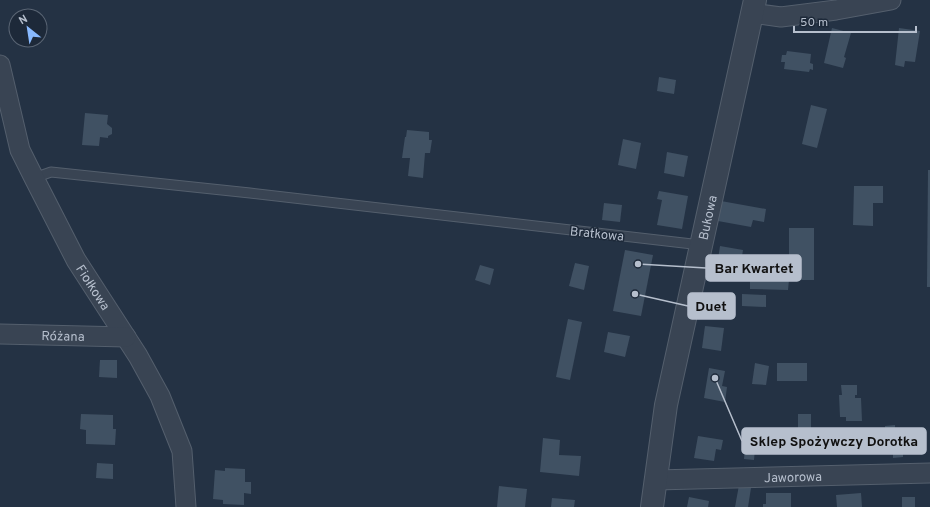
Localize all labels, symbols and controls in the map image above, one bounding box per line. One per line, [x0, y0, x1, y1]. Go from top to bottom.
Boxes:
north arrow [8, 8, 48, 48]
scale bar [794, 8, 916, 34]
text: N [17, 12, 30, 28]
text: 50 m [800, 15, 828, 31]
street label: Bukowa [696, 194, 722, 242]
street label: Bratkowa [569, 224, 625, 246]
callout: Bar Kwartet [706, 255, 801, 281]
text: Bar Kwartet [715, 261, 793, 278]
street label: Fiołkowa [71, 262, 112, 314]
callout: Duet [688, 293, 735, 319]
text: Duet [695, 299, 727, 316]
street label: Różana [41, 329, 85, 346]
callout: Sklep Spożywczy Dorotka [742, 428, 926, 454]
text: Sklep Spożywczy Dorotka [750, 434, 918, 451]
street label: Jaworowa [764, 470, 822, 487]

